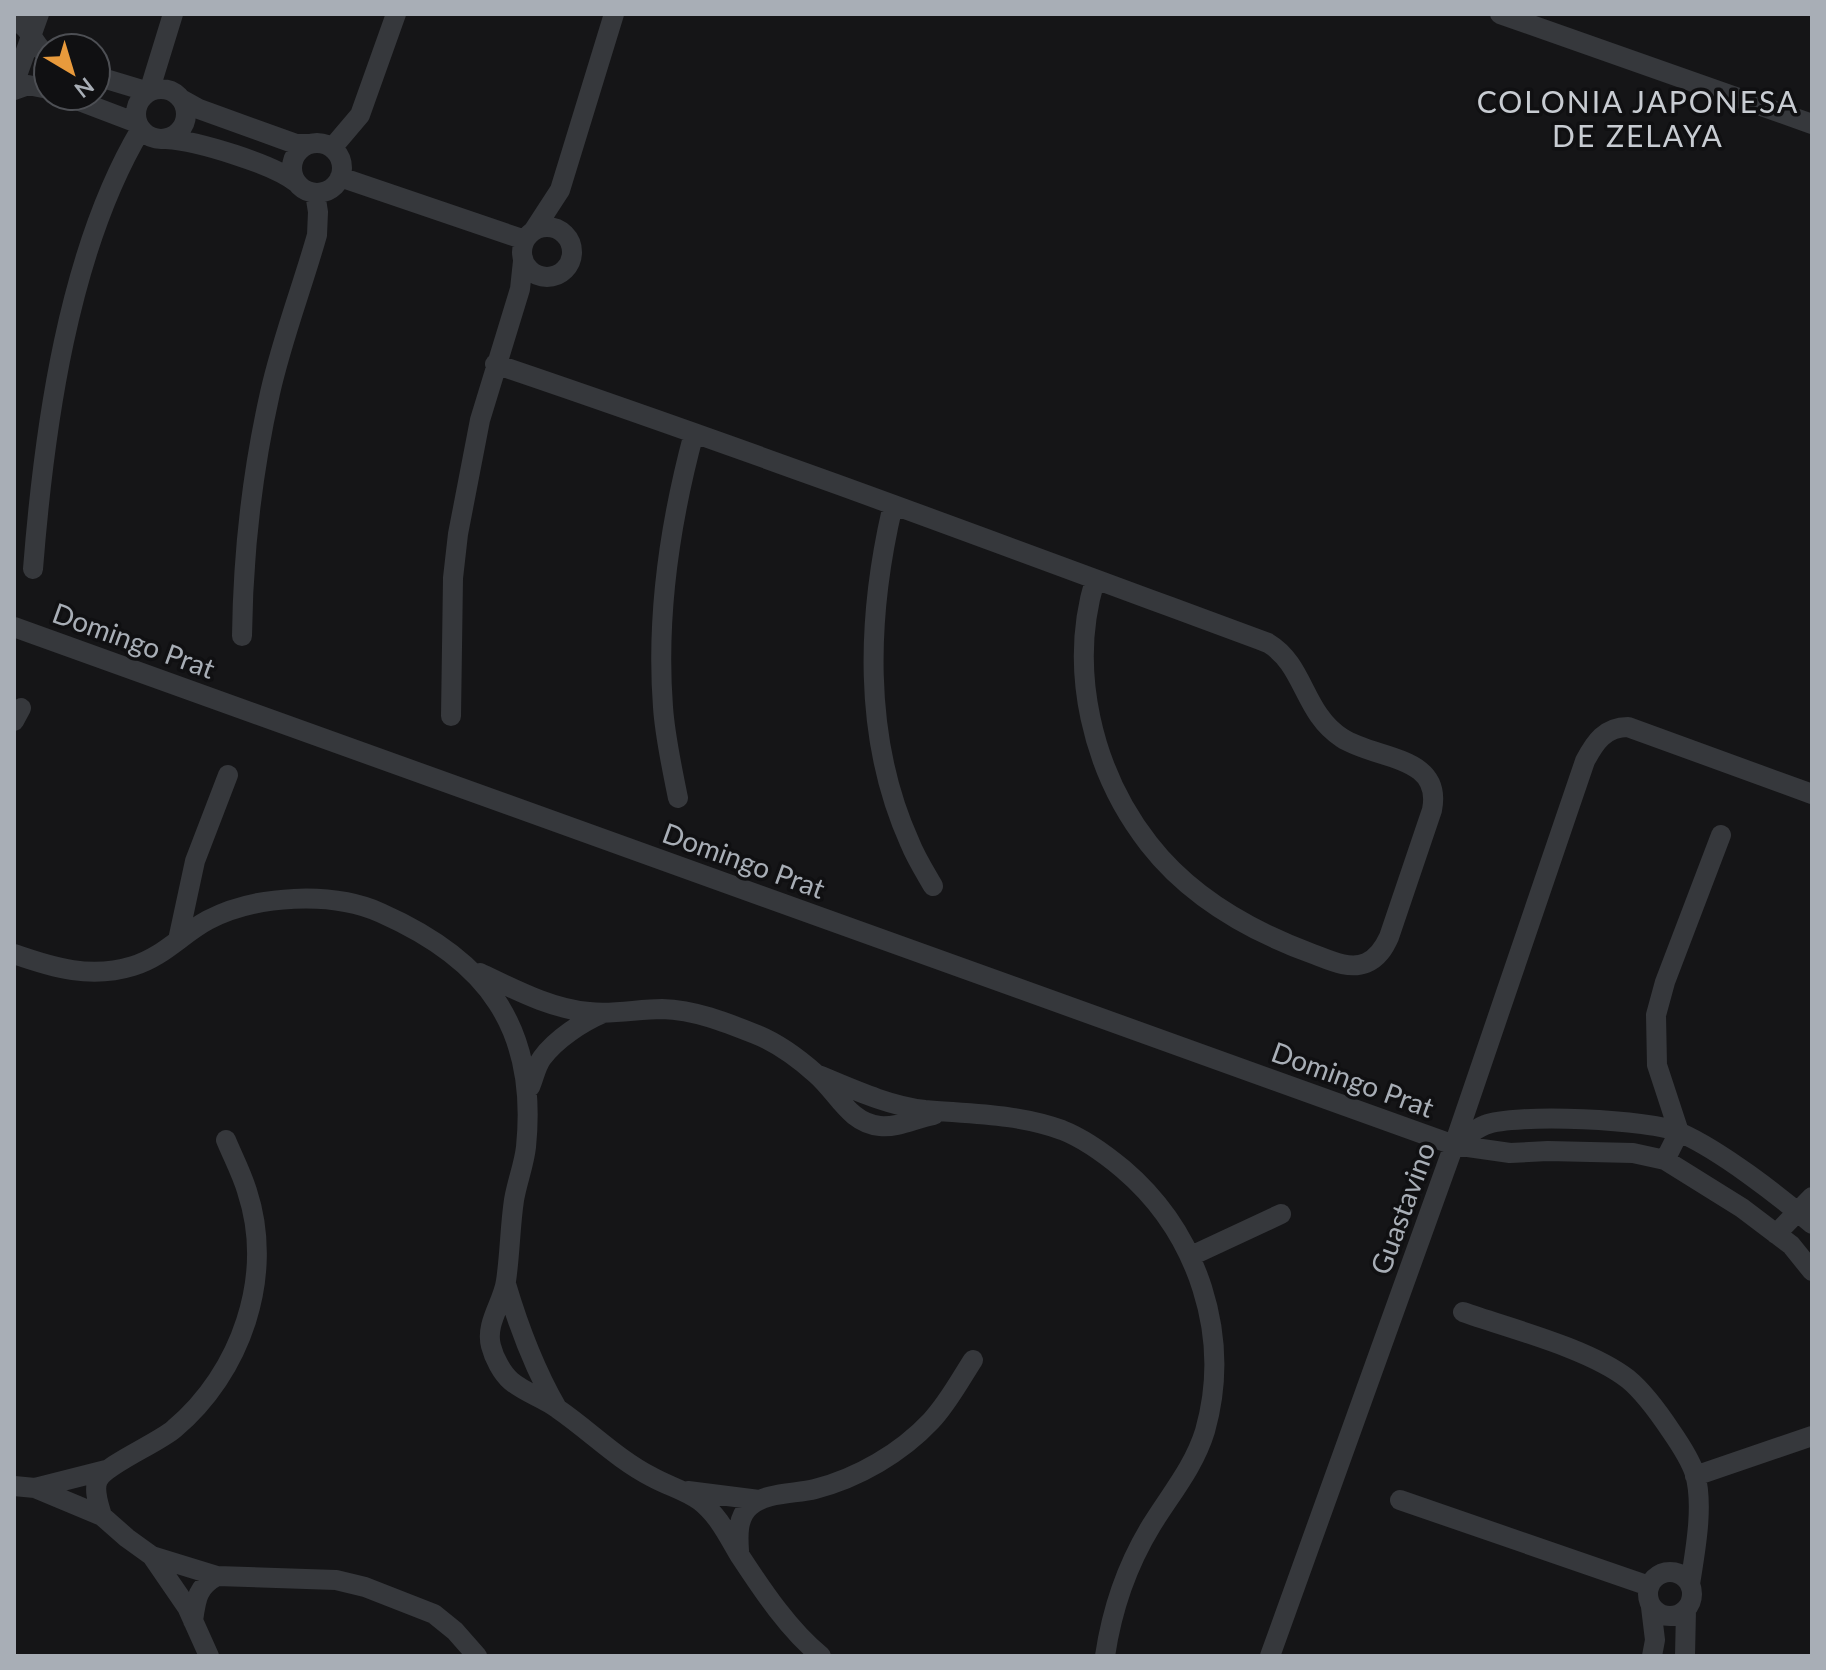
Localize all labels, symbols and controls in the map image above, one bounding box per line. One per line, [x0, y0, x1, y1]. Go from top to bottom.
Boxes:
north arrow [32, 32, 112, 112]
text: N [70, 72, 100, 104]
district label: COLONIA JAPONESA DE ZELAYA [1477, 83, 1799, 153]
street label: Domingo Prat [48, 595, 220, 685]
street label: Domingo Prat [658, 815, 830, 905]
street label: Domingo Prat [1267, 1034, 1439, 1124]
street label: Guastavino [1362, 1137, 1442, 1279]

